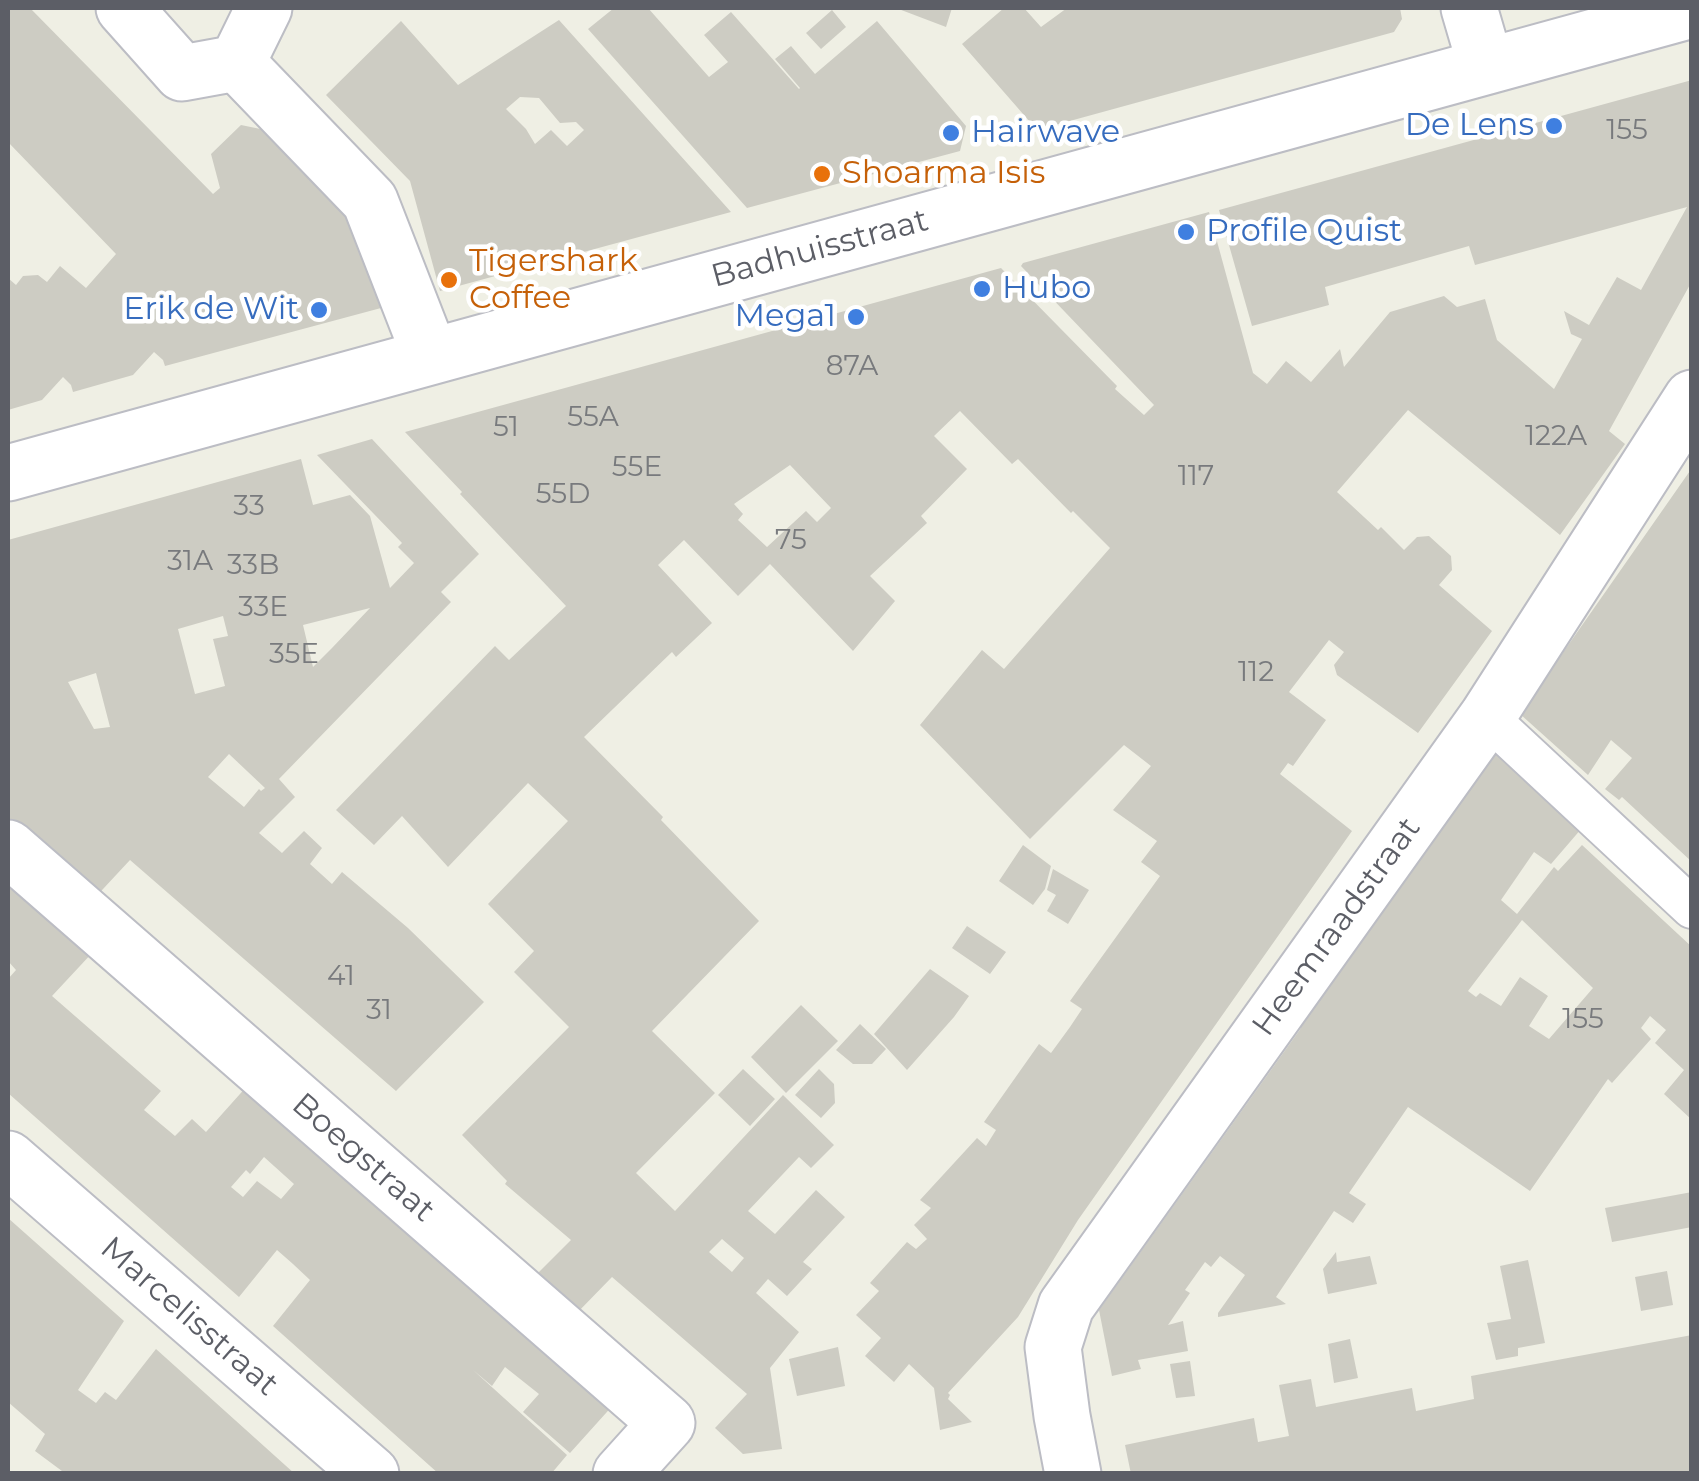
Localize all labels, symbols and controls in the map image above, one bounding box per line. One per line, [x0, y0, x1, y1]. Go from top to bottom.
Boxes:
place label: De Lens [1405, 107, 1534, 145]
place label: Hairwave [971, 114, 1120, 152]
house number: 155 [1606, 114, 1648, 148]
marker: De Lens [1543, 115, 1565, 137]
marker: Hairwave [940, 122, 962, 144]
place label: Shoarma Isis [842, 155, 1045, 193]
marker: Shoarma Isis [811, 163, 833, 185]
street label: Badhuisstraat [707, 202, 933, 296]
place label: Profile Quist [1206, 213, 1402, 251]
marker: Profile Quist [1175, 221, 1197, 243]
place label: Tigershark Coffee [469, 243, 638, 318]
marker: Tigershark Coffee [438, 269, 460, 291]
place label: Hubo [1002, 270, 1091, 308]
marker: Hubo [971, 278, 993, 300]
place label: Erik de Wit [123, 291, 299, 329]
place label: Mega1 [734, 298, 836, 336]
marker: Erik de Wit [308, 299, 330, 321]
marker: Mega1 [845, 306, 867, 328]
house number: 87A [826, 350, 878, 384]
house number: 55A [567, 401, 619, 435]
house number: 51 [493, 411, 519, 445]
house number: 122A [1525, 420, 1587, 454]
house number: 55E [612, 451, 662, 485]
house number: 117 [1178, 460, 1214, 494]
house number: 55D [536, 478, 590, 512]
house number: 33 [233, 490, 265, 524]
house number: 75 [775, 524, 807, 558]
house number: 31A [167, 545, 213, 579]
house number: 33B [227, 549, 279, 583]
house number: 33E [238, 591, 288, 625]
house number: 35E [269, 638, 319, 672]
house number: 112 [1238, 656, 1274, 690]
street label: Heemraadstraat [1245, 810, 1429, 1044]
house number: 41 [327, 960, 355, 994]
house number: 31 [366, 994, 392, 1028]
house number: 155 [1562, 1003, 1604, 1037]
street label: Boegstraat [284, 1086, 442, 1230]
street label: Marcelisstraat [92, 1229, 286, 1405]

